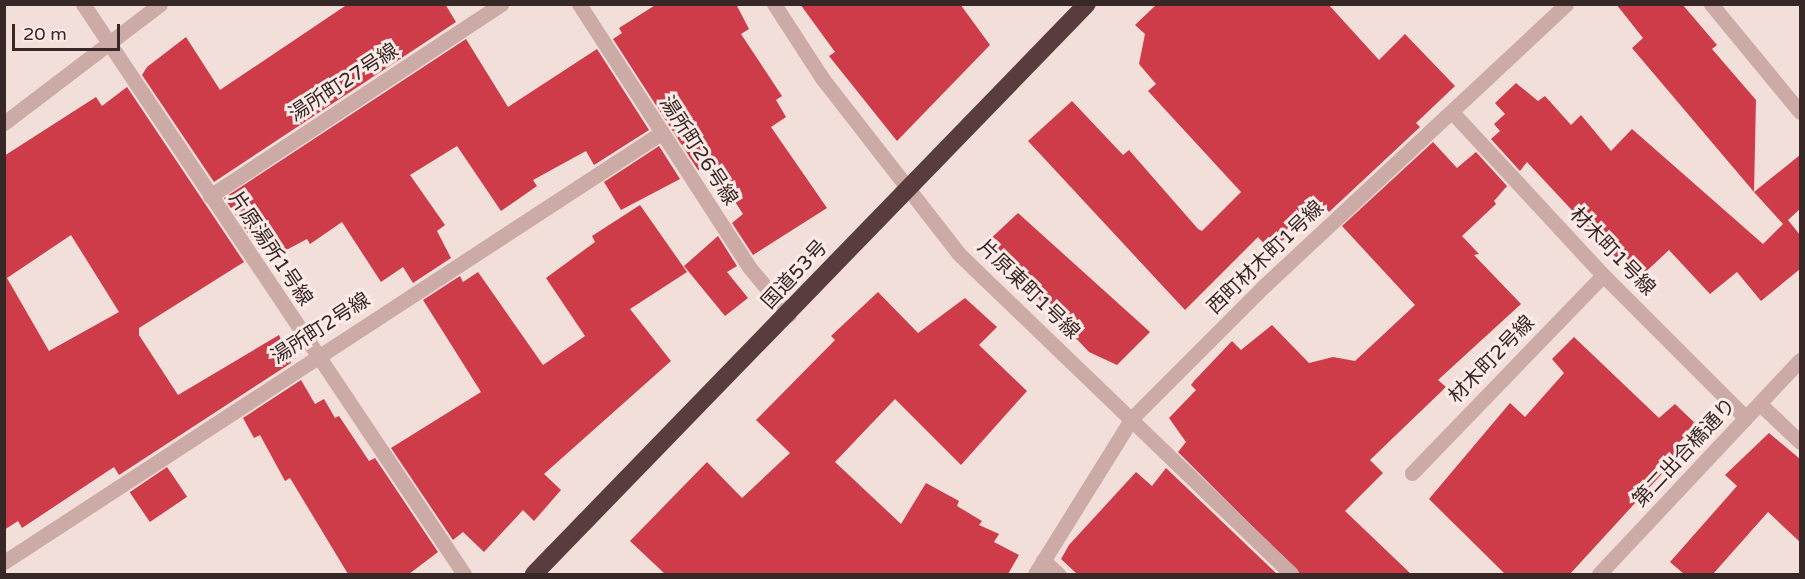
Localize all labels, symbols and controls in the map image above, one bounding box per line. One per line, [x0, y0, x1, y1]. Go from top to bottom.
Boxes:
scale bar [15, 12, 123, 50]
text: 20 m [23, 23, 67, 45]
street label: 湯所町27号線 [285, 39, 403, 127]
street label: 湯所町26号線 [654, 92, 742, 210]
street label: 片原湯所1号線 [223, 187, 317, 311]
street label: 西町材木町1号線 [1203, 196, 1329, 320]
street label: 材木町1号線 [1564, 203, 1660, 301]
street label: 片原東町1号線 [972, 235, 1084, 345]
street label: 国道53号 [757, 236, 833, 314]
street label: 湯所町2号線 [267, 288, 375, 370]
street label: 材木町2号線 [1444, 311, 1540, 409]
street label: 第二出合橋通り [1628, 394, 1742, 512]

